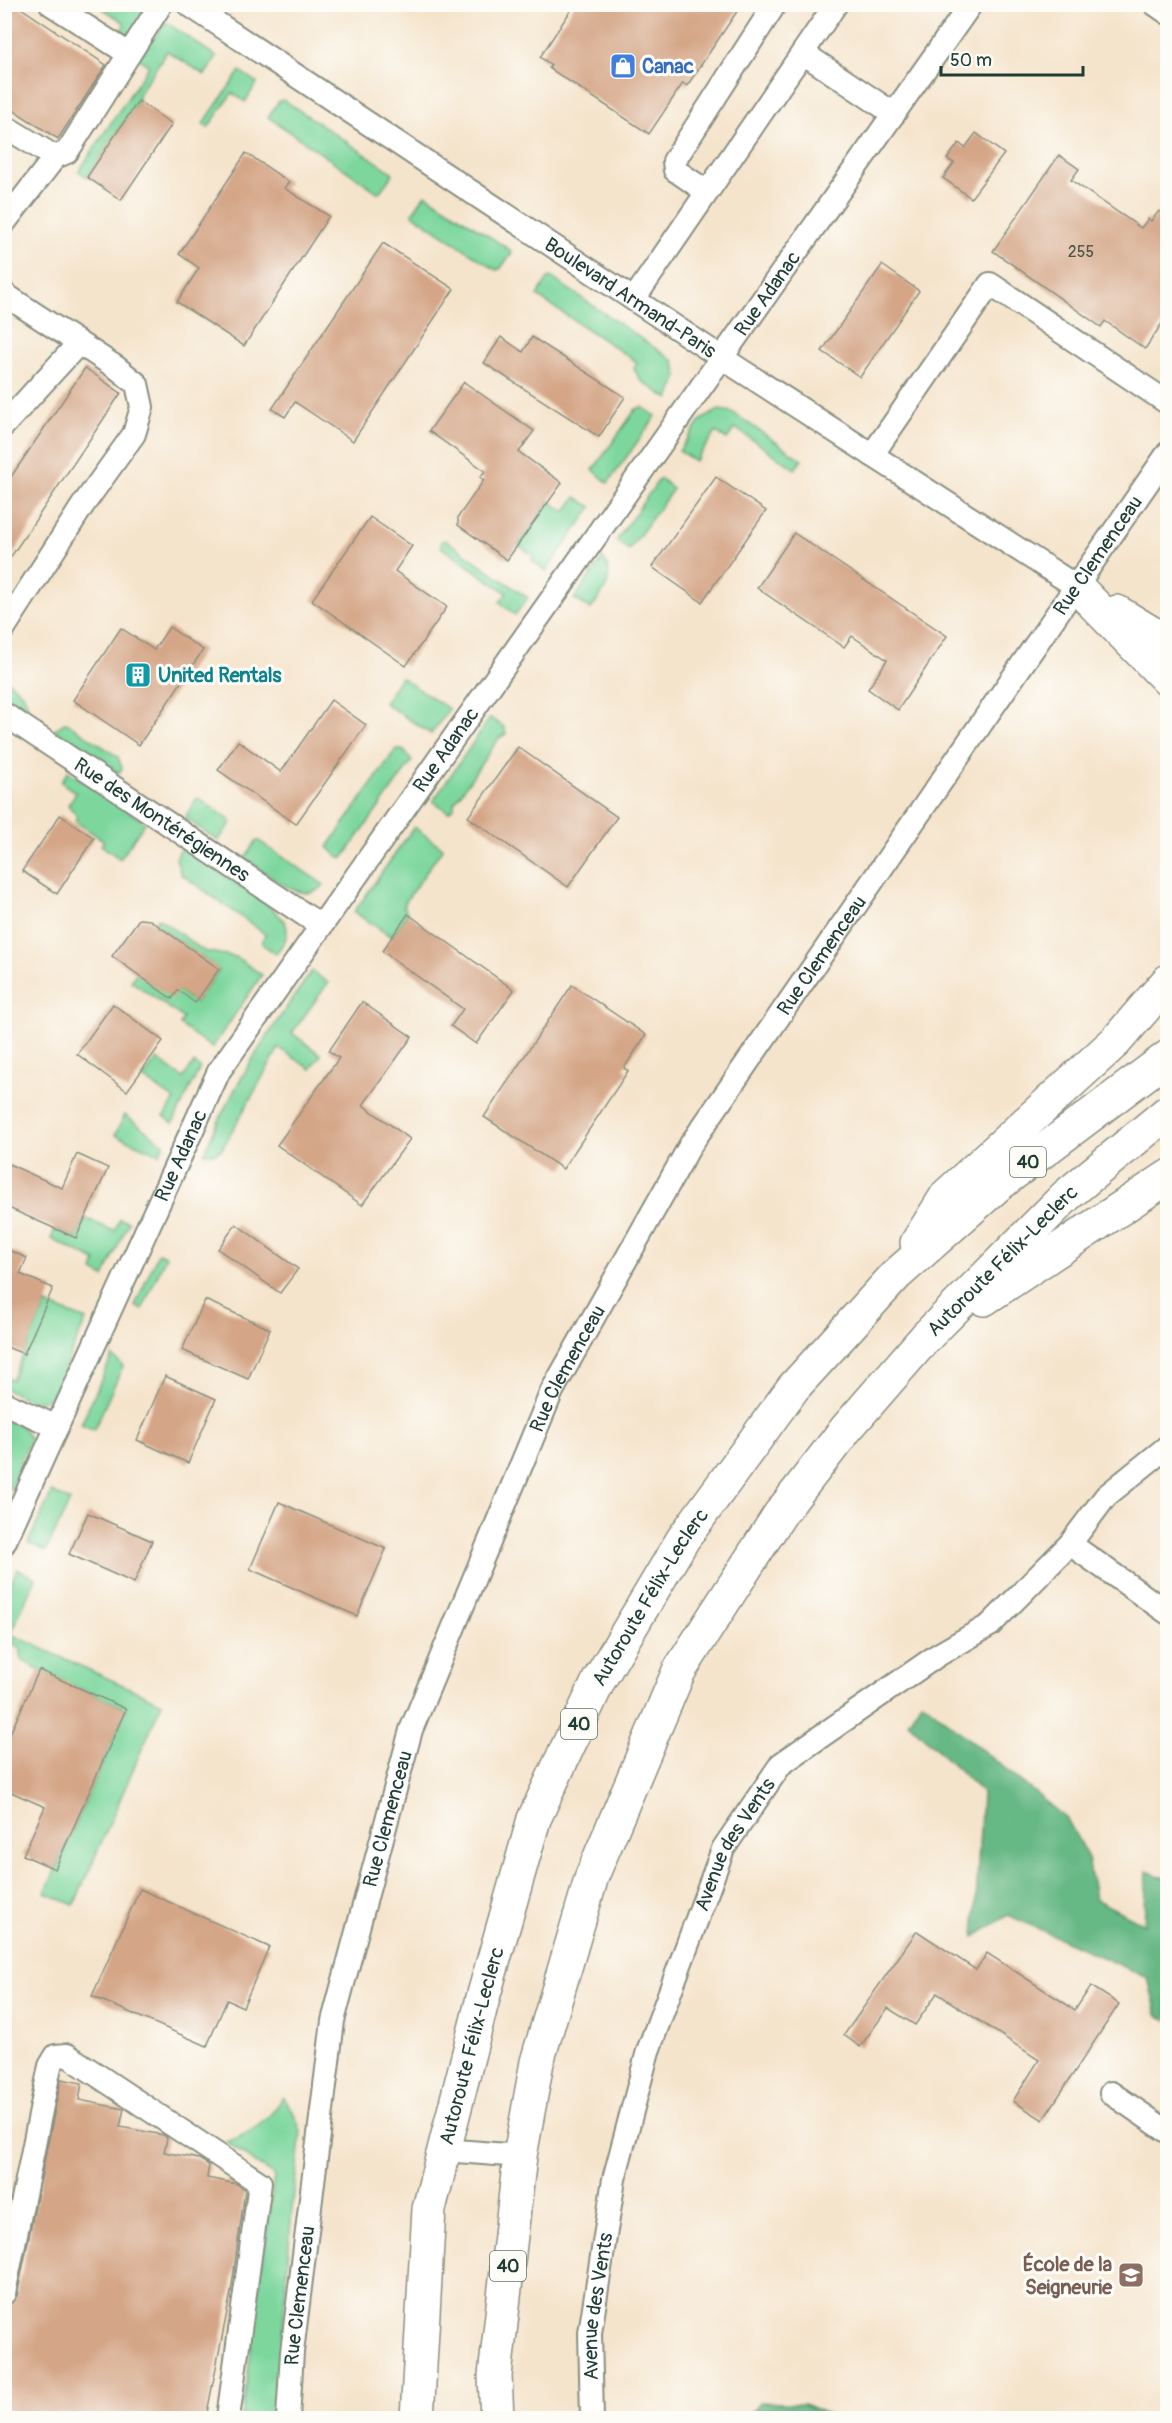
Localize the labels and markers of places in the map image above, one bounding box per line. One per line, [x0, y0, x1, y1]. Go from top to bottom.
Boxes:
shop icon: Canac [608, 51, 638, 81]
place label: Canac [642, 54, 694, 79]
building icon: United Rentals [123, 660, 153, 690]
place label: United Rentals [158, 663, 281, 688]
place label: École de la Seigneurie [1023, 2252, 1113, 2300]
school or university icon: École de la Seigneurie [1116, 2260, 1146, 2290]

